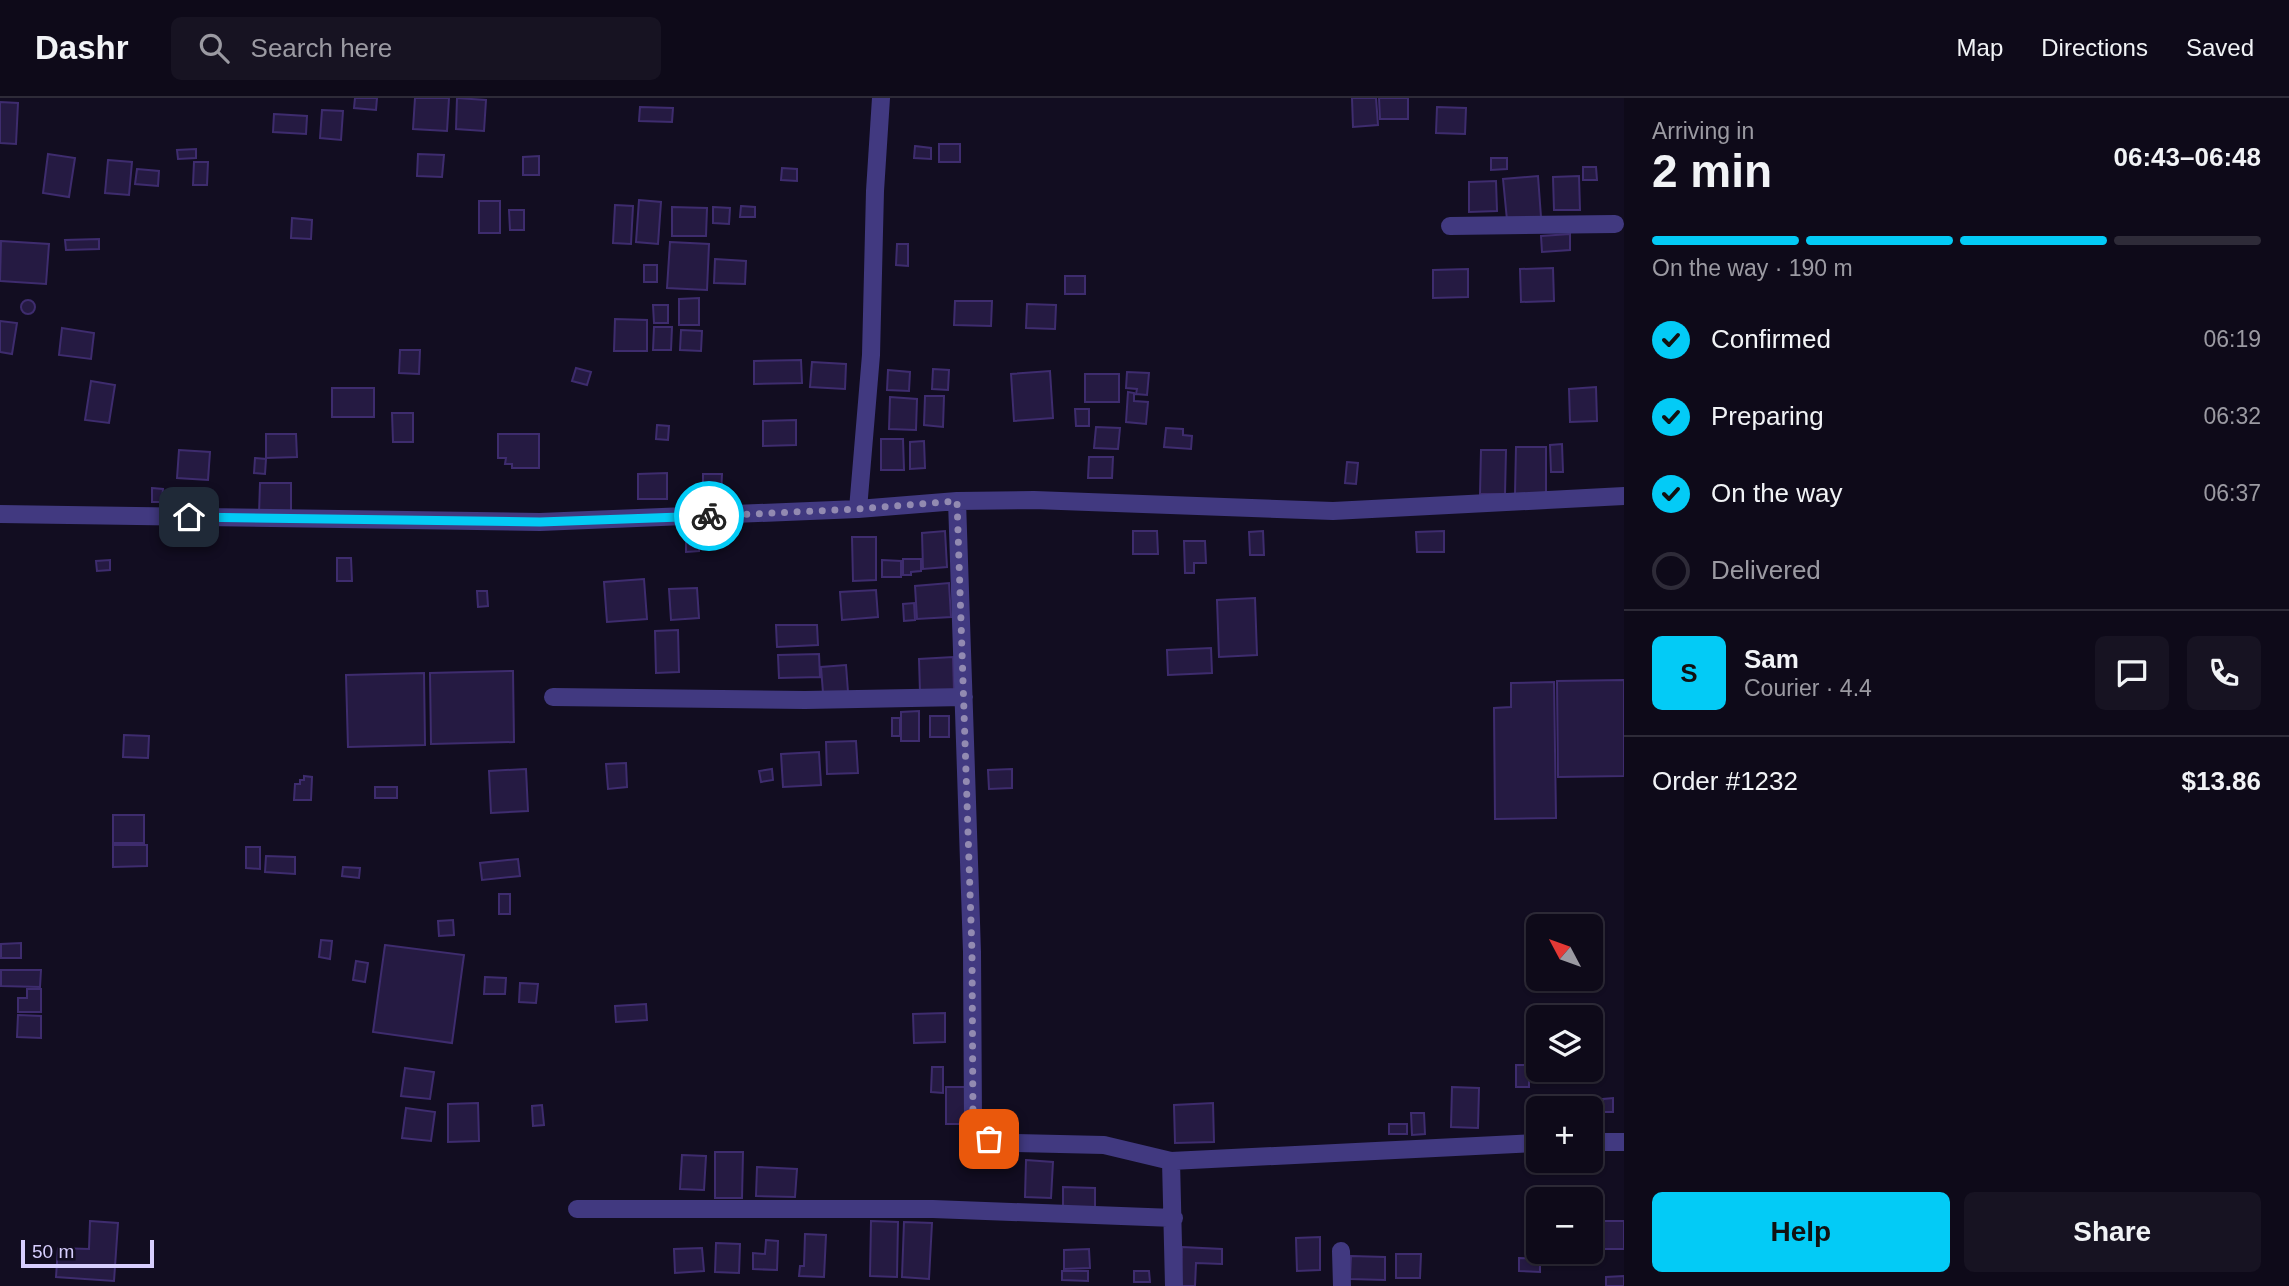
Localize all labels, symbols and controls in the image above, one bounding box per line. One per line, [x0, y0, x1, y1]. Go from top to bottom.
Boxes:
search box [171, 17, 661, 80]
text: Dashr [35, 29, 129, 66]
icon: search [195, 29, 233, 67]
text: Search here [251, 33, 392, 63]
text: Map [1957, 34, 2003, 61]
text: Directions [2041, 34, 2148, 61]
text: Saved [2186, 34, 2254, 61]
text: Arriving in [1652, 118, 1754, 144]
text: 06:43–06:48 [2114, 142, 2261, 172]
text: 2 min [1652, 145, 1772, 197]
text: On the way · 190 m [1652, 255, 1853, 281]
icon: check [1652, 321, 1690, 359]
text: Confirmed [1711, 324, 1831, 354]
text: 06:19 [2203, 326, 2261, 352]
icon: check [1652, 398, 1690, 436]
text: Preparing [1711, 401, 1824, 431]
text: 06:32 [2203, 403, 2261, 429]
icon: check [1652, 475, 1690, 513]
text: On the way [1711, 478, 1843, 508]
text: 06:37 [2203, 480, 2261, 506]
courier [674, 481, 744, 551]
pin [159, 487, 219, 547]
icon: bike [690, 497, 728, 535]
icon: home [170, 498, 208, 536]
text: Delivered [1711, 555, 1821, 585]
button: chat [2095, 636, 2169, 710]
button: phone [2187, 636, 2261, 710]
text: Sam [1744, 644, 1799, 674]
text: S [1680, 658, 1698, 688]
text: Courier · 4.4 [1744, 675, 1872, 701]
text: Order #1232 [1652, 766, 1798, 796]
text: $13.86 [2181, 766, 2261, 796]
north arrow [1526, 914, 1603, 990]
map controls [1526, 914, 1603, 1264]
button: layers [1526, 1005, 1603, 1082]
button: + [1526, 1096, 1603, 1173]
pin [959, 1109, 1019, 1169]
icon: bag [970, 1120, 1008, 1158]
button: − [1526, 1187, 1603, 1264]
button: Help [1652, 1192, 1950, 1272]
button: Share [1964, 1192, 2261, 1272]
scale bar [21, 1237, 154, 1269]
text: 50 m [32, 1241, 74, 1262]

